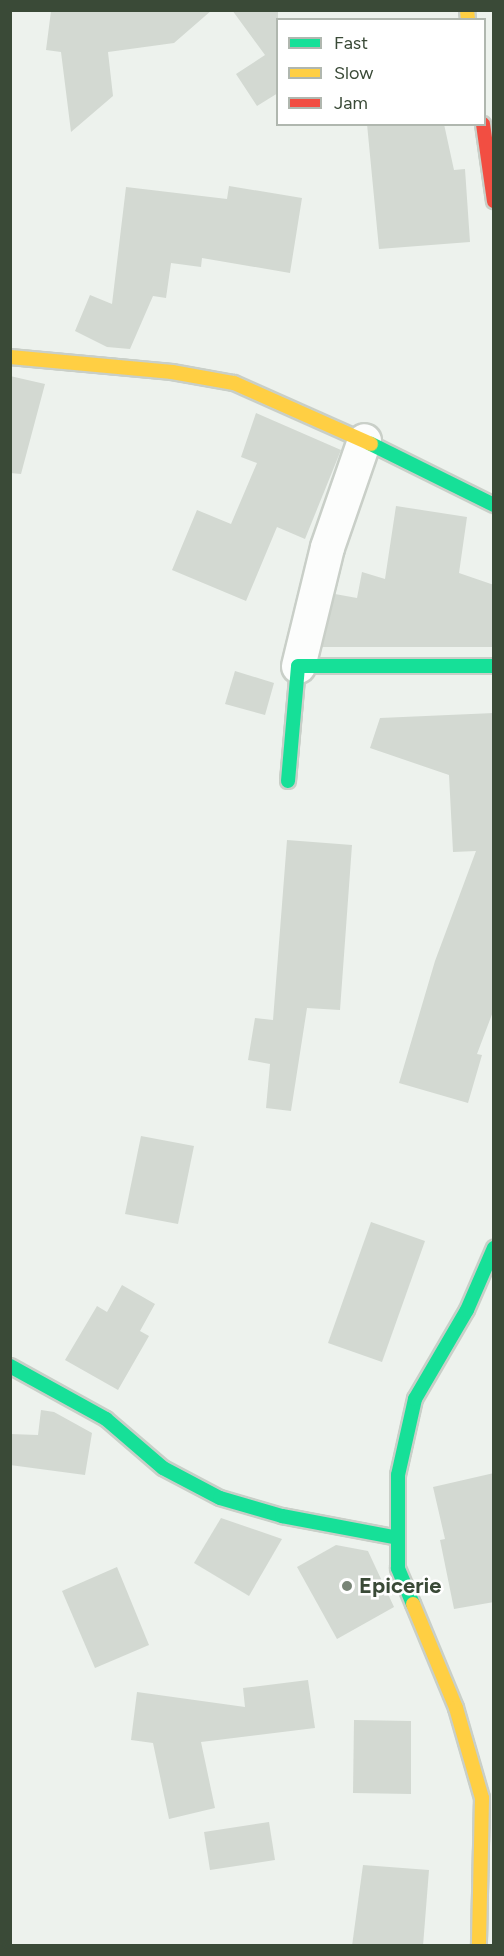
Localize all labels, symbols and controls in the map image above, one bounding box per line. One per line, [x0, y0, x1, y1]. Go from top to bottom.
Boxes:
legend [276, 18, 486, 126]
text: Fast [334, 32, 368, 54]
text: Slow [334, 62, 373, 84]
text: Jam [334, 92, 368, 114]
place label: Epicerie [359, 1573, 441, 1599]
marker: Epicerie [340, 1579, 354, 1593]

